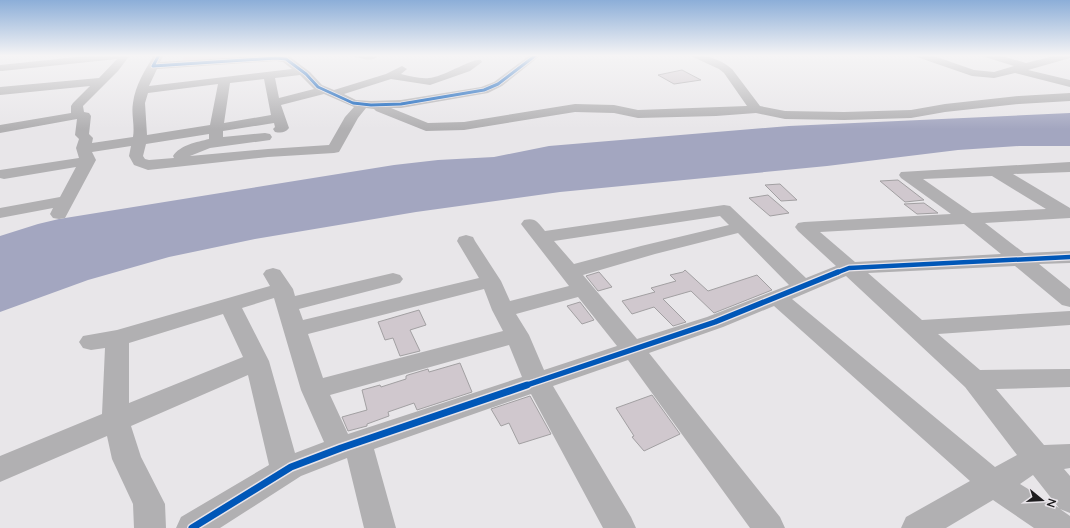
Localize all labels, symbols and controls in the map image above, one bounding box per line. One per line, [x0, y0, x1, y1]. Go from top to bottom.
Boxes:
north arrow [1022, 480, 1062, 520]
text: N [1044, 497, 1059, 509]

